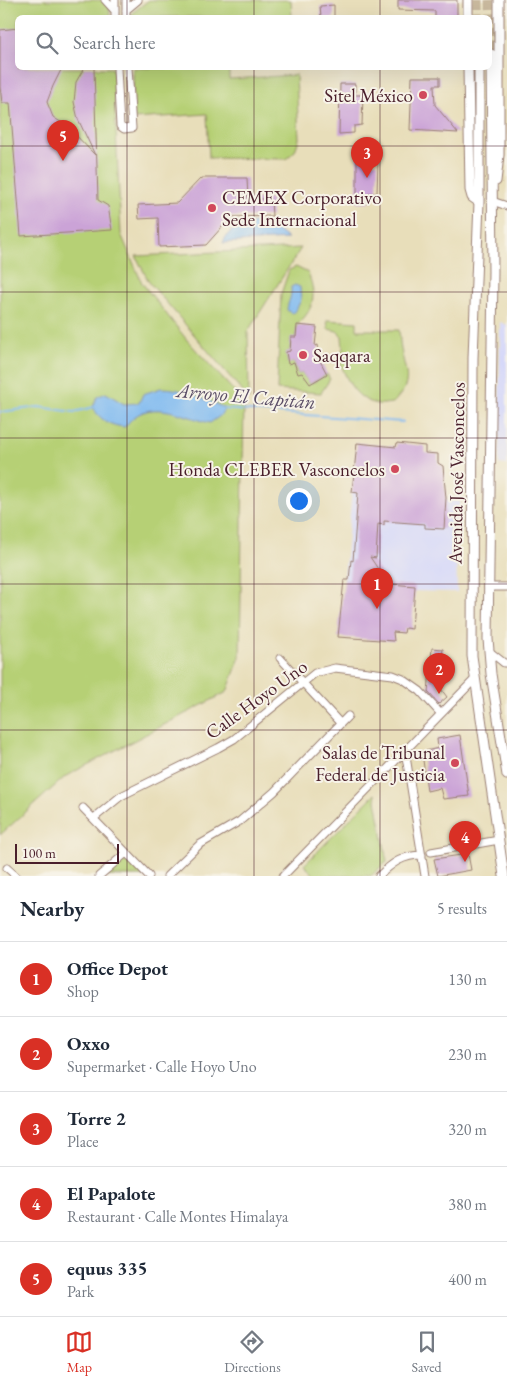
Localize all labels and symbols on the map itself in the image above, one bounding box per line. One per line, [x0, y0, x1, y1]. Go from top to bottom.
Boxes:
place label: Sitel México [324, 83, 413, 108]
marker: Sitel México [417, 89, 429, 101]
pin: 5 [47, 120, 79, 161]
pin: 3 [351, 137, 383, 178]
place label: CEMEX Corporativo Sede Internacional [222, 185, 382, 232]
marker: CEMEX Corporativo Sede Internacional [206, 202, 218, 214]
place label: Saqqara [313, 343, 371, 368]
marker: Saqqara [297, 349, 309, 361]
water label: Arroyo El Capitán [174, 377, 316, 415]
street label: Avenida José Vasconcelos [442, 382, 471, 565]
place label: Honda CLEBER Vasconcelos [168, 457, 385, 482]
marker: Honda CLEBER Vasconcelos [389, 463, 401, 475]
your location [286, 488, 312, 514]
pin: 1 [361, 568, 393, 609]
pin: 2 [423, 653, 455, 694]
street label: Calle Hoyo Uno [200, 654, 312, 745]
place label: Salas de Tribunal Federal de Justicia [315, 740, 445, 787]
marker: Salas de Tribunal Federal de Justicia [449, 757, 461, 769]
pin: 4 [449, 821, 481, 862]
scale bar [15, 841, 119, 864]

